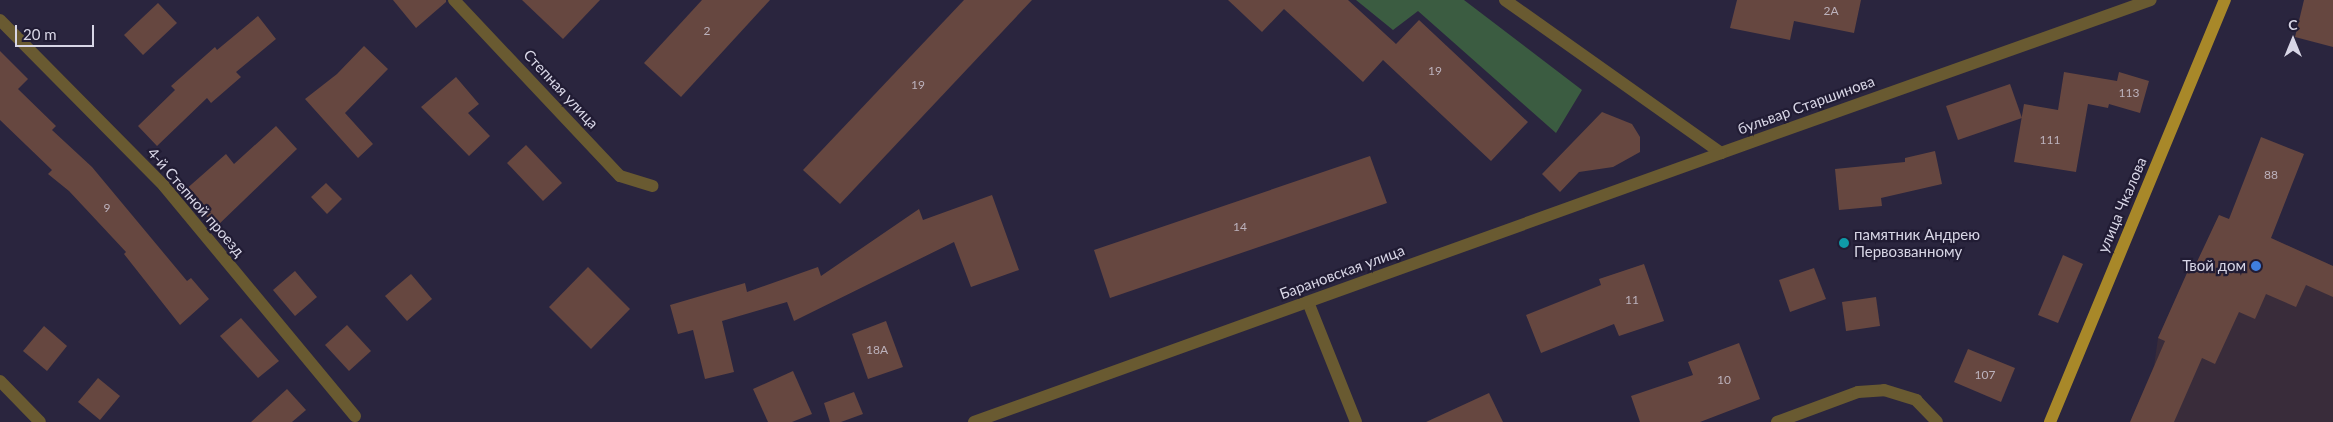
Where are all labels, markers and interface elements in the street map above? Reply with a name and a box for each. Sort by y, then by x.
house number: 2А [1823,4,1839,18]
scale bar [18,15,96,47]
north arrow [2268,15,2318,65]
text: С [2288,16,2298,33]
house number: 2 [704,24,710,38]
text: 20 m [23,25,57,43]
street label: Степная улица [520,46,602,132]
house number: 19 [1428,64,1442,78]
street label: бульвар Старшинова [1735,72,1877,138]
house number: 19 [911,78,925,92]
house number: 113 [2119,86,2139,100]
house number: 111 [2040,133,2060,147]
street label: 4-й Степной проезд [144,144,248,260]
street label: улица Чкалова [2094,155,2150,255]
house number: 88 [2264,168,2278,182]
house number: 9 [104,201,110,215]
house number: 14 [1233,220,1247,234]
place label: памятник Андрею Первозванному [1854,225,1980,260]
marker: памятник Андрею Первозванному [1838,237,1850,249]
street label: Барановская улица [1277,241,1407,303]
place label: Твой дом [2182,257,2246,275]
marker: Твой дом [2250,260,2262,272]
house number: 11 [1625,293,1639,307]
house number: 18А [866,343,888,357]
house number: 107 [1975,368,1995,382]
house number: 10 [1717,373,1731,387]

